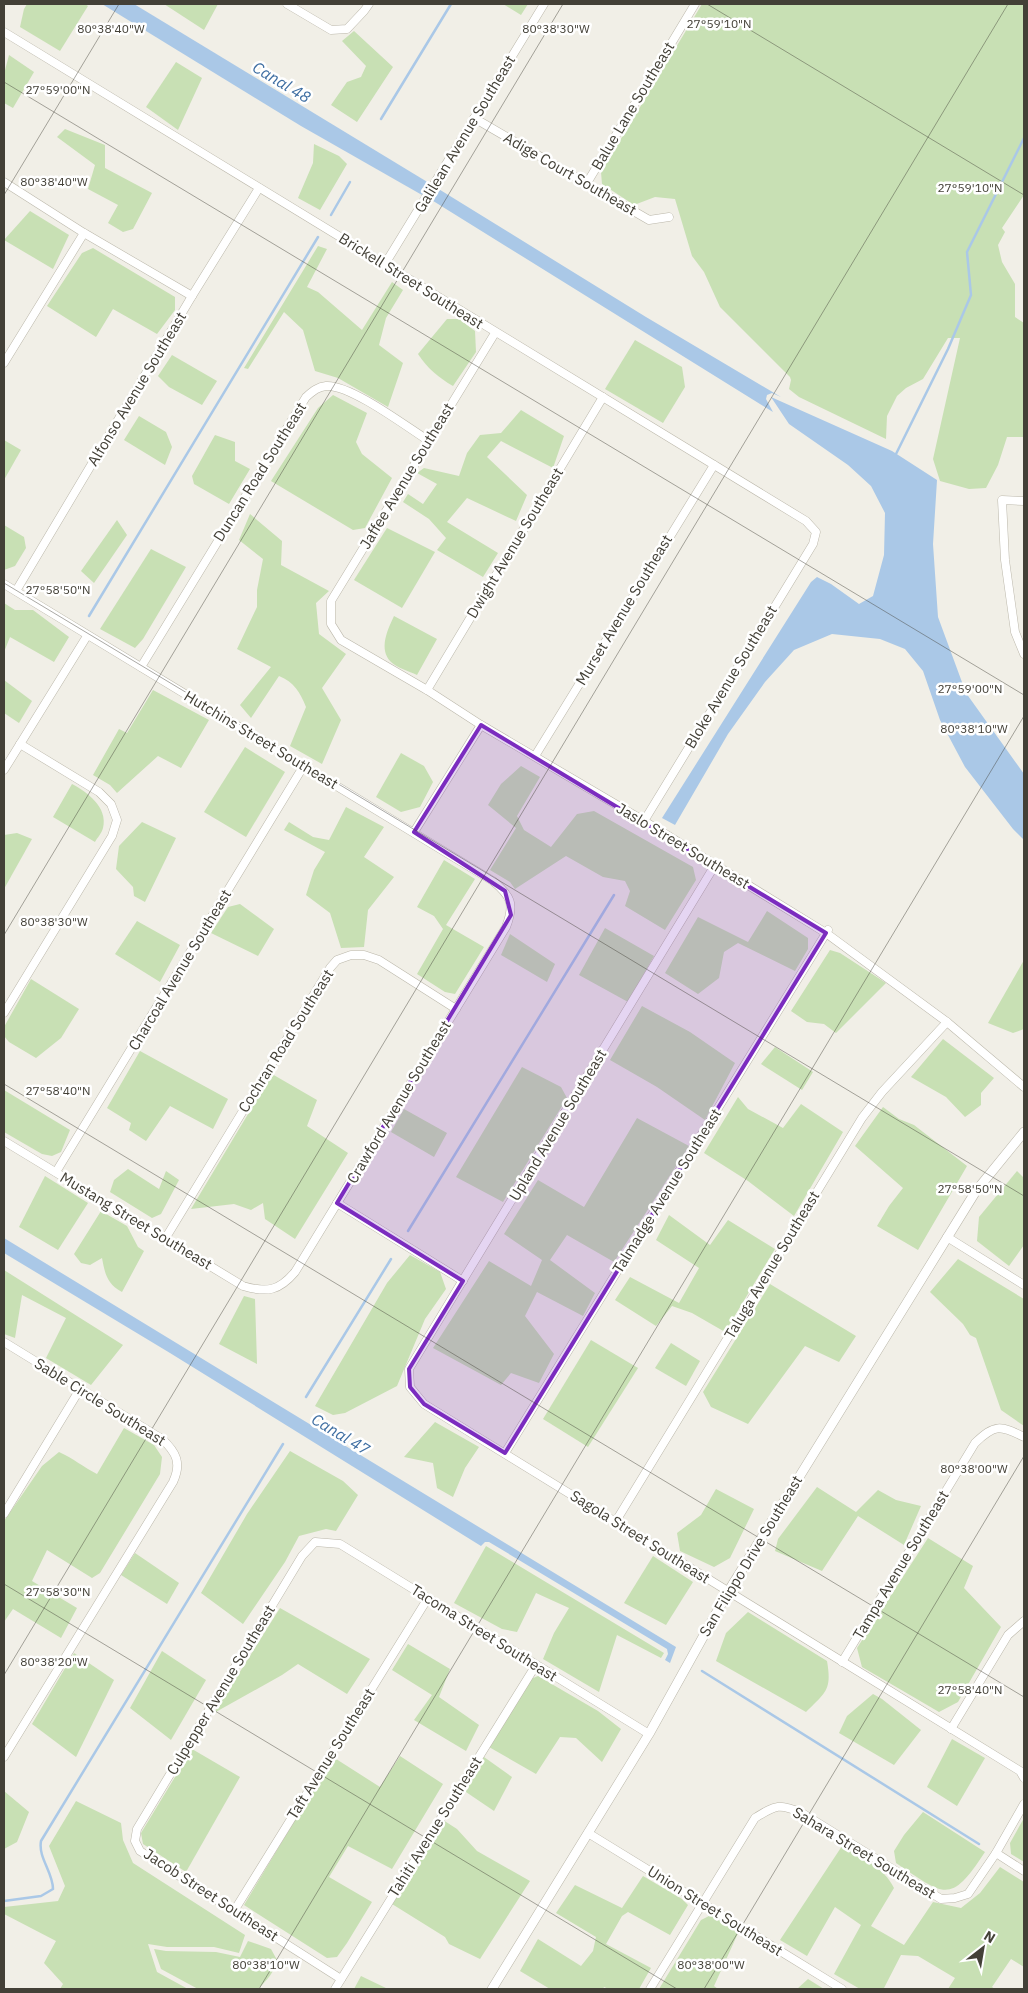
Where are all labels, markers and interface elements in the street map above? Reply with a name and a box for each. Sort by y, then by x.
text: 27°59'10"N [686,16,752,31]
text: 80°38'40"W [77,21,145,36]
text: 80°38'30"W [522,21,590,36]
street label: Balue Lane Southeast [587,38,678,173]
street label: Galilean Avenue Southeast [410,52,519,216]
water label: Canal 48 [249,57,315,107]
text: 27°59'00"N [25,82,91,97]
street label: Adige Court Southeast [500,128,640,219]
text: 80°38'40"W [20,174,88,189]
text: 27°59'10"N [937,180,1003,195]
street label: Brickell Street Southeast [335,228,487,333]
street label: Alfonso Avenue Southeast [83,308,190,469]
street label: Duncan Road Southeast [209,398,310,545]
street label: Jaffee Avenue Southeast [355,399,458,552]
street label: Dwight Avenue Southeast [462,464,567,621]
street label: Murset Avenue Southeast [571,531,676,688]
text: 27°58'50"N [25,582,91,597]
street label: Bloke Avenue Southeast [680,602,781,752]
text: 27°59'00"N [937,681,1003,696]
street label: Hutchins Street Southeast [181,686,342,793]
text: 80°38'10"W [940,721,1008,736]
street label: Jaslo Street Southeast [613,798,753,893]
street label: Charcoal Avenue Southeast [124,886,235,1054]
text: 80°38'30"W [20,914,88,929]
street label: Cochran Road Southeast [234,966,337,1116]
street label: Crawford Avenue Southeast [342,1017,455,1187]
street label: Upland Avenue Southeast [505,1045,610,1204]
text: 27°58'40"N [25,1083,91,1098]
street label: Talmadge Avenue Southeast [608,1105,725,1277]
street label: Mustang Street Southeast [57,1168,216,1274]
text: 27°58'50"N [937,1181,1003,1196]
street label: Taluga Avenue Southeast [720,1187,823,1342]
street label: Sable Circle Southeast [31,1353,169,1450]
water label: Canal 47 [308,1409,374,1459]
text: 80°38'00"W [940,1461,1008,1476]
street label: San Filippo Drive Southeast [695,1472,806,1640]
street label: Sagola Street Southeast [567,1486,714,1587]
street label: Tampa Avenue Southeast [848,1487,953,1643]
street label: Tacoma Street Southeast [408,1580,561,1685]
text: 27°58'30"N [25,1584,91,1599]
street label: Culpepper Avenue Southeast [162,1601,279,1778]
text: 80°38'20"W [20,1654,88,1669]
text: 27°58'40"N [937,1682,1003,1697]
street label: Taft Avenue Southeast [283,1685,379,1823]
street label: Tahiti Avenue Southeast [384,1753,486,1901]
street label: Sahara Street Southeast [789,1802,939,1903]
street label: Jacob Street Southeast [140,1844,282,1945]
street label: Union Street Southeast [644,1861,786,1960]
north arrow [958,1923,1008,1973]
text: N [981,1927,999,1947]
text: 80°38'10"W [232,1957,300,1972]
text: 80°38'00"W [677,1957,745,1972]

